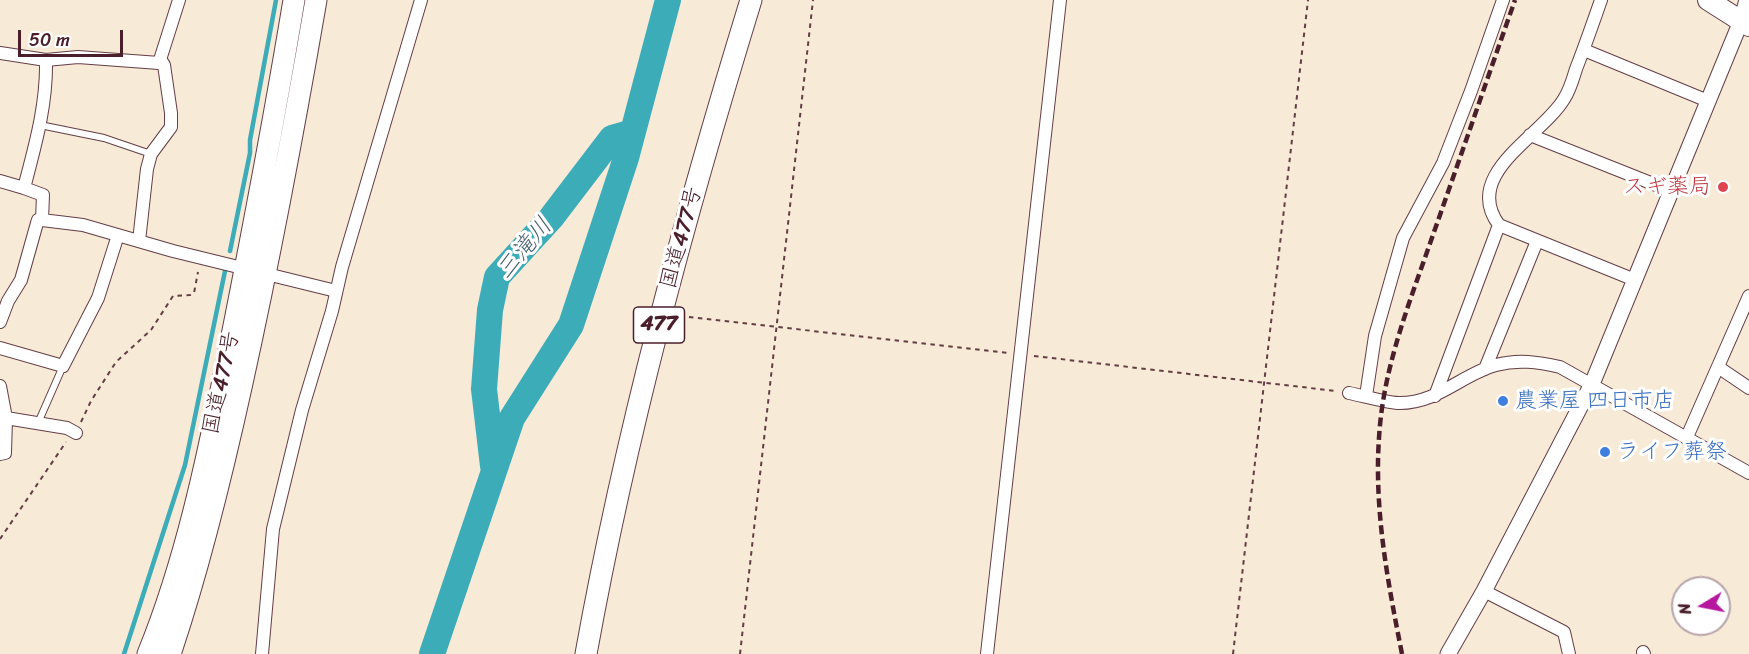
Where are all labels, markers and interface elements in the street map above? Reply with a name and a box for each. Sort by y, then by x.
scale bar [21,18,126,56]
text: 50 m [29,24,70,56]
place label: スギ薬局 [1623,174,1711,200]
marker: スギ薬局 [1716,180,1730,194]
street label: 国道477号 [656,184,708,292]
water label: 三滝川 [491,212,559,286]
road number: 477 [634,307,684,343]
street label: 国道477号 [198,329,246,437]
place label: 農業屋 四日市店 [1515,388,1675,414]
marker: 農業屋 四日市店 [1496,394,1510,408]
place label: ライフ葬祭 [1617,439,1727,465]
marker: ライフ葬祭 [1598,445,1612,459]
north arrow [1671,576,1731,636]
text: N [1670,601,1700,617]

